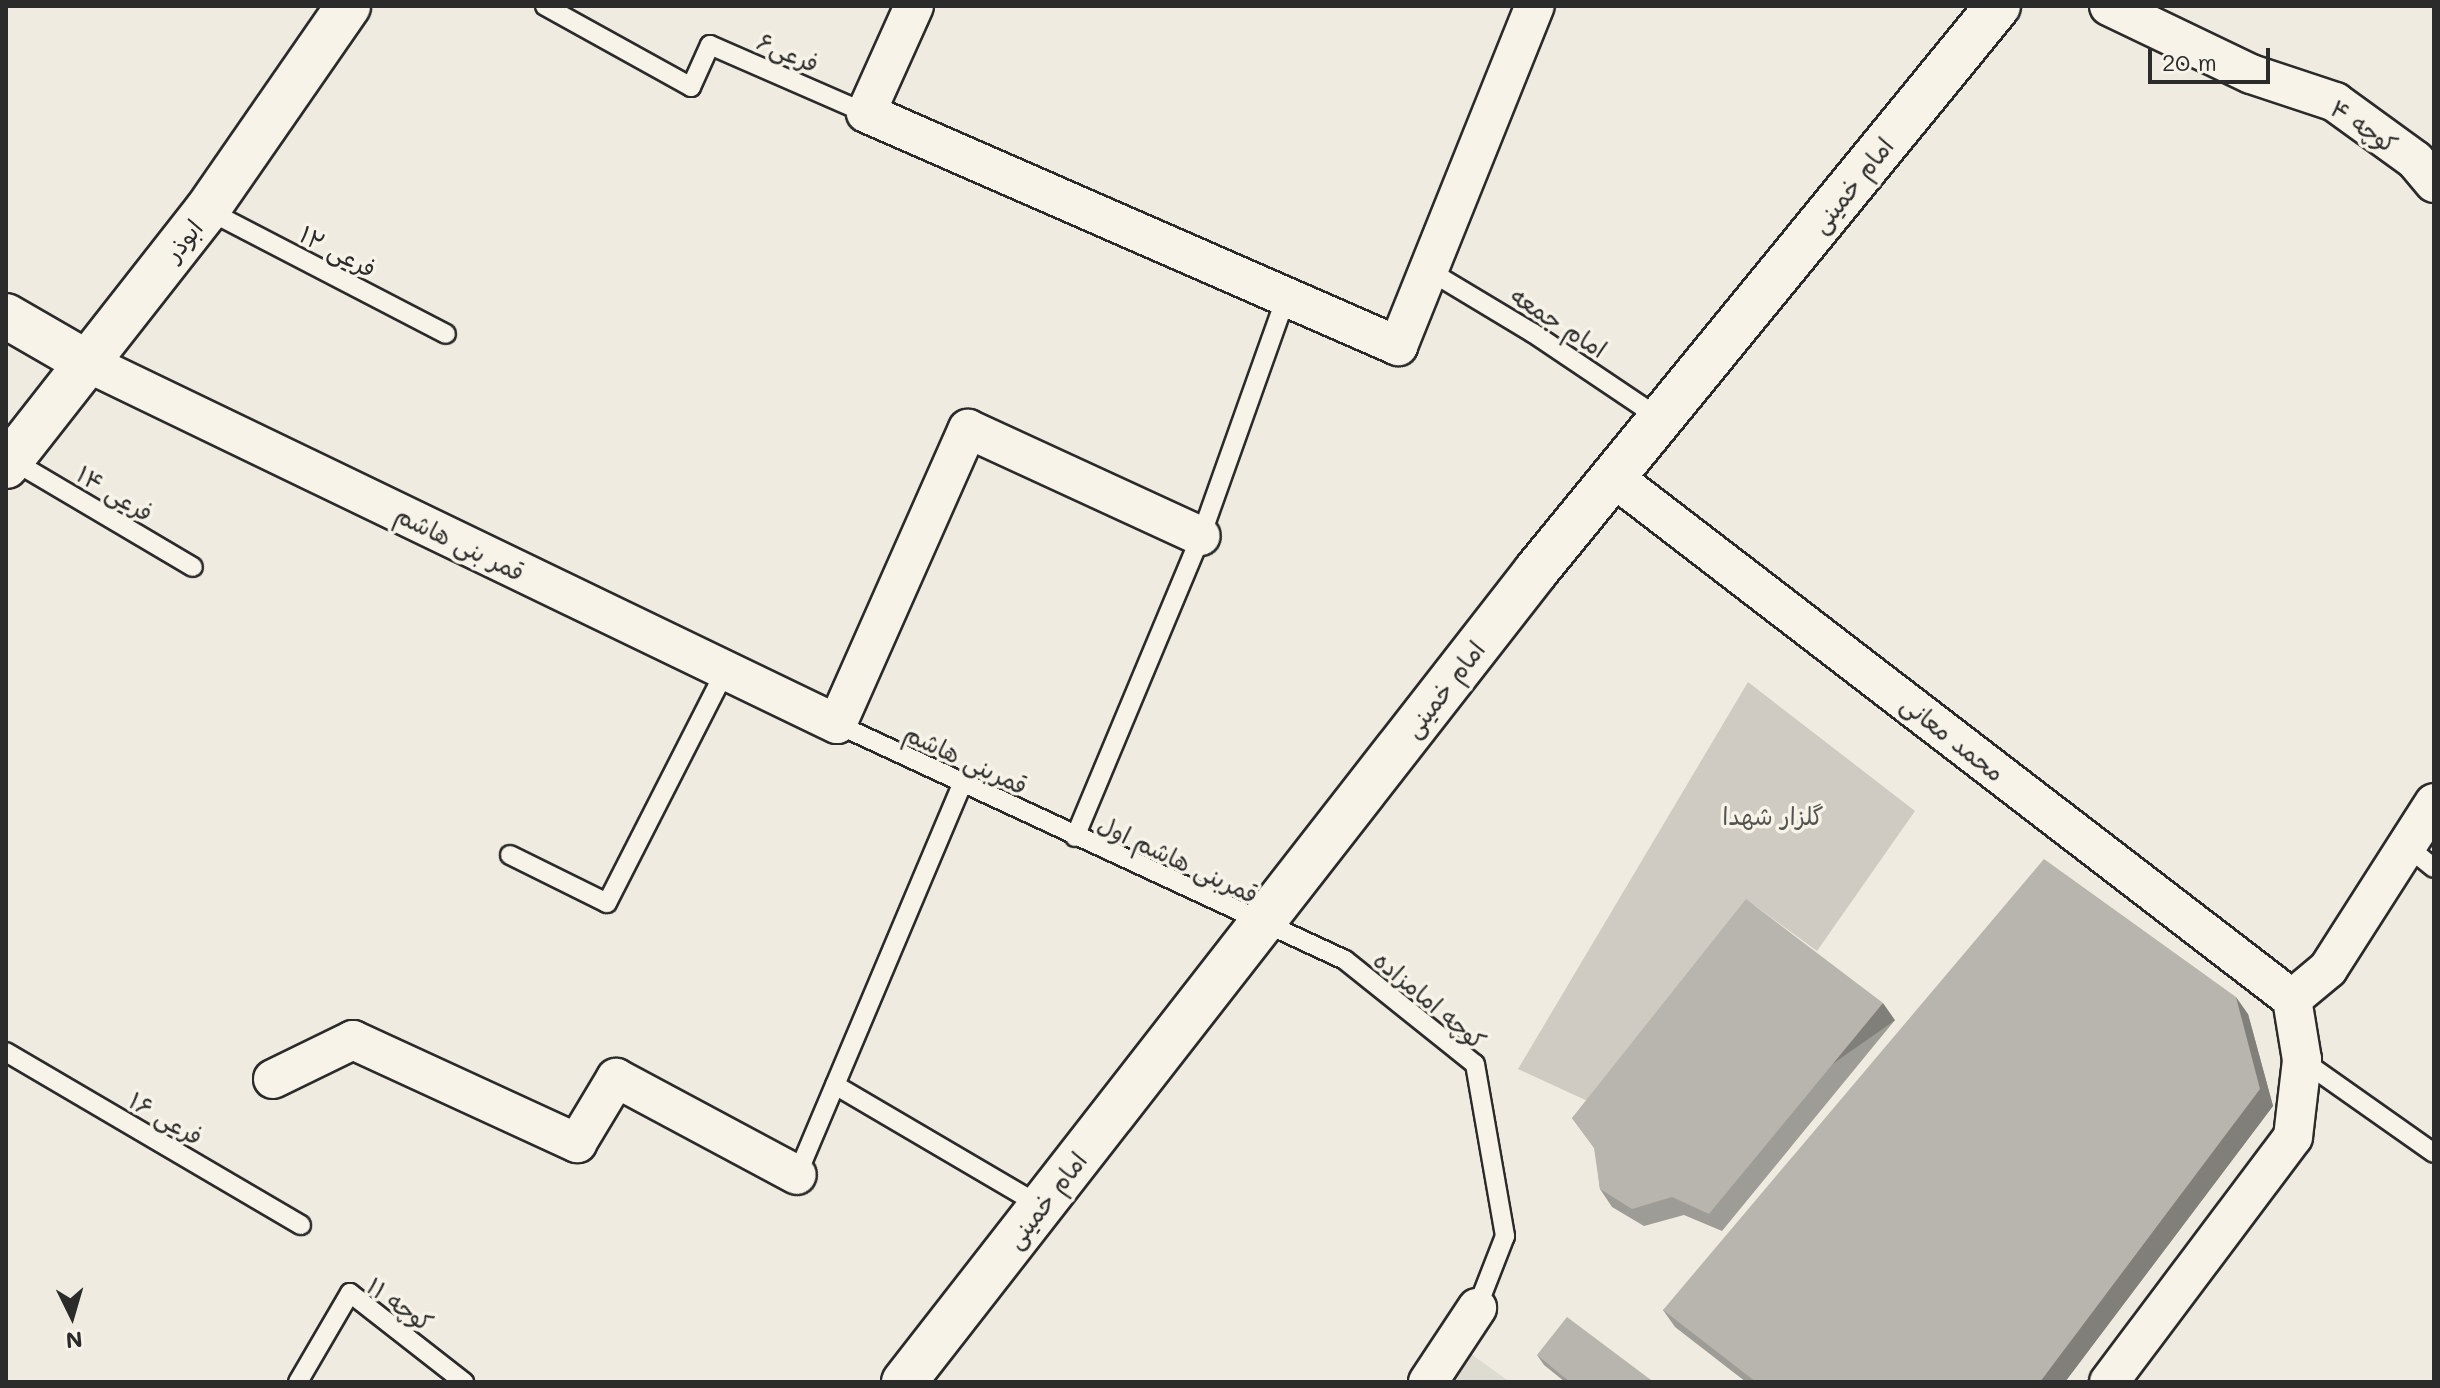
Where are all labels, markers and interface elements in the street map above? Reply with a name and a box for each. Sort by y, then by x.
street label: فرعی۶ [753,26,823,78]
scale bar [2152,32,2274,82]
text: 20 m [2162,46,2217,77]
street label: کوچه ۴ [2325,93,2403,159]
street label: امام خمینی [1805,132,1899,238]
street label: ابوذر [158,214,208,266]
street label: فرعی ۱۲ [295,219,381,283]
street label: امام جمعه [1506,280,1612,364]
street label: فرعی ۱۴ [72,459,158,527]
street label: قمر بنی هاشم [391,499,529,587]
street label: امام خمینی [1397,635,1491,743]
street label: محمد معانی [1896,689,2010,787]
street label: قمربنی هاشم [900,718,1032,800]
park label: گلزار شهدا [1722,802,1824,830]
street label: قمربنی هاشم اول [1093,809,1263,909]
street label: کوچه امامزاده [1368,945,1492,1055]
street label: فرعی ۱۶ [124,1085,208,1151]
street label: امام خمینی [999,1146,1093,1254]
street label: کوچه ۱۱ [361,1271,439,1337]
north arrow [32,1276,112,1356]
text: N [65,1325,84,1356]

